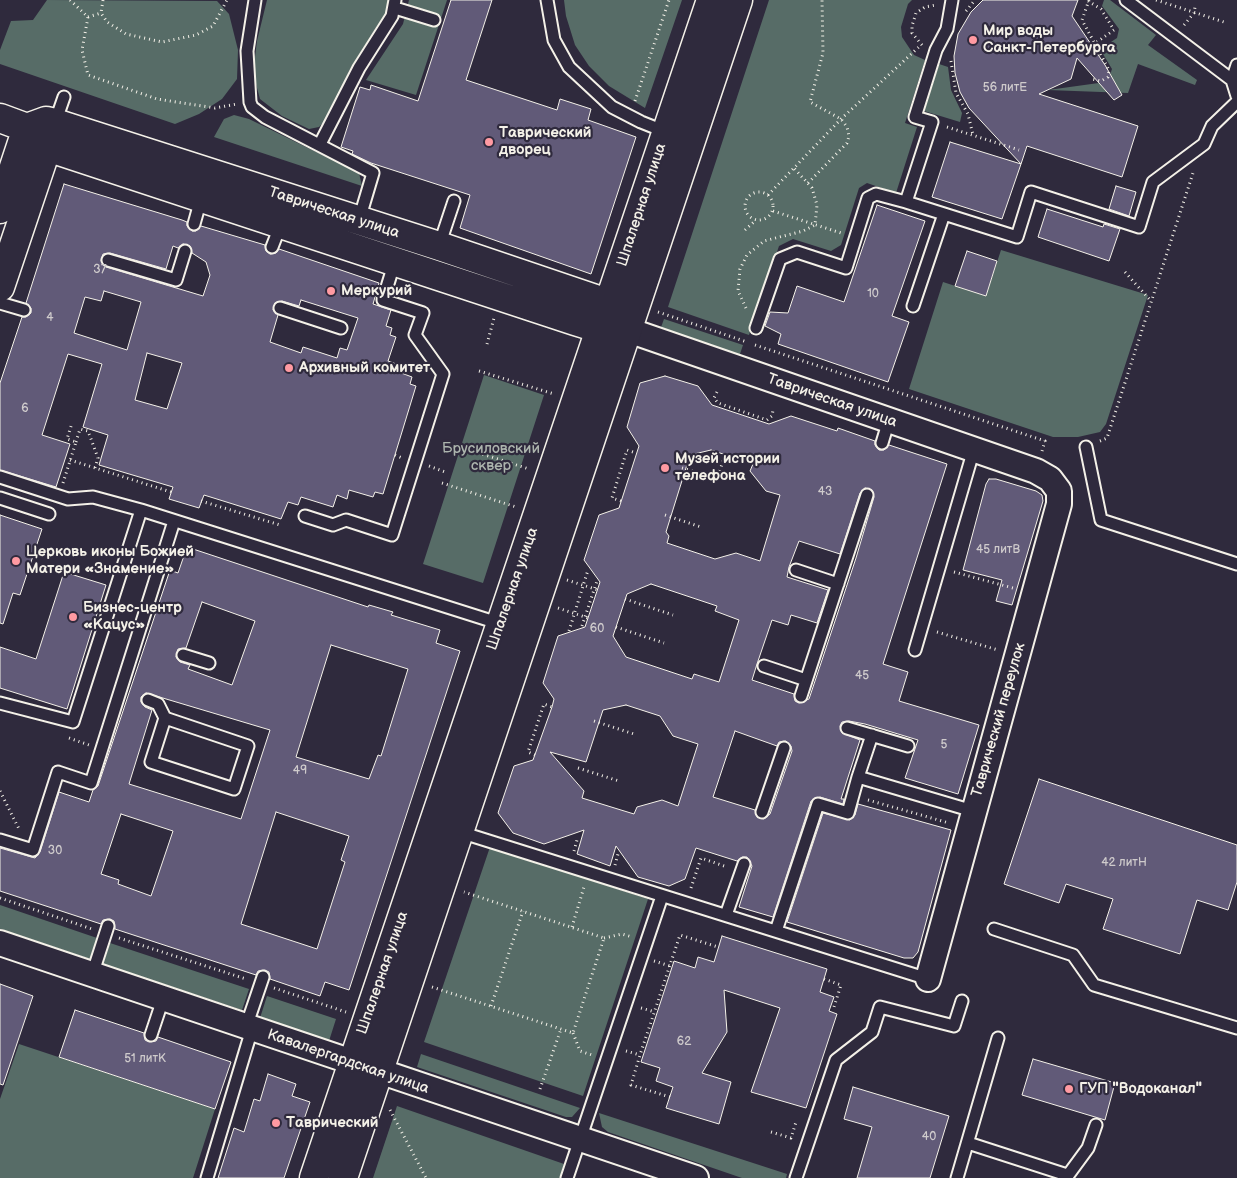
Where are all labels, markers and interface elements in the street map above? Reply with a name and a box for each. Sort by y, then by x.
place label: Мир воды Санкт-Петербурга [983,22,1116,57]
marker: Мир воды Санкт-Петербурга [967,34,979,46]
house number: 56 литЕ [983,81,1027,95]
place label: Таврический дворец [499,124,592,159]
marker: Таврический дворец [483,136,495,148]
street label: Шпалерная улица [614,141,670,269]
street label: Таврическая улица [266,183,402,243]
house number: 37 [93,263,107,277]
place label: Меркурий [341,282,412,300]
marker: Меркурий [325,285,337,297]
house number: 10 [867,287,879,301]
house number: 4 [46,311,54,325]
place label: Архивный комитет [299,359,430,377]
marker: Архивный комитет [283,362,295,374]
street label: Таврическая улица [765,370,899,432]
house number: 6 [21,402,29,416]
park label: Брусиловский сквер [442,440,540,475]
place label: Музей истории телефона [675,450,780,485]
marker: Музей истории телефона [659,462,671,474]
house number: 43 [818,485,832,499]
street label: Шпалерная улица [484,525,542,653]
place label: Церковь иконы Божией Матери «Знамение» [26,543,194,578]
house number: 45 литВ [976,543,1020,557]
marker: Церковь иконы Божией Матери «Знамение» [10,555,22,567]
place label: Бизнес-центр «Кацус» [83,599,182,634]
marker: Бизнес-центр «Кацус» [67,611,79,623]
house number: 60 [590,622,604,636]
street label: Таврический переулок [968,641,1030,799]
house number: 45 [855,669,869,683]
house number: 5 [941,738,947,752]
house number: 49 [293,764,307,778]
house number: 30 [48,844,62,858]
house number: 42 литН [1101,856,1147,870]
street label: Шпалерная улица [354,909,412,1037]
street label: Кавалергардская улица [265,1026,431,1098]
house number: 62 [677,1035,691,1049]
house number: 51 литК [124,1052,166,1066]
place label: ГУП "Водоканал" [1079,1080,1202,1098]
marker: ГУП "Водоканал" [1063,1083,1075,1095]
place label: Таврический [286,1114,379,1132]
marker: Таврический [270,1117,282,1129]
house number: 40 [922,1130,936,1144]

